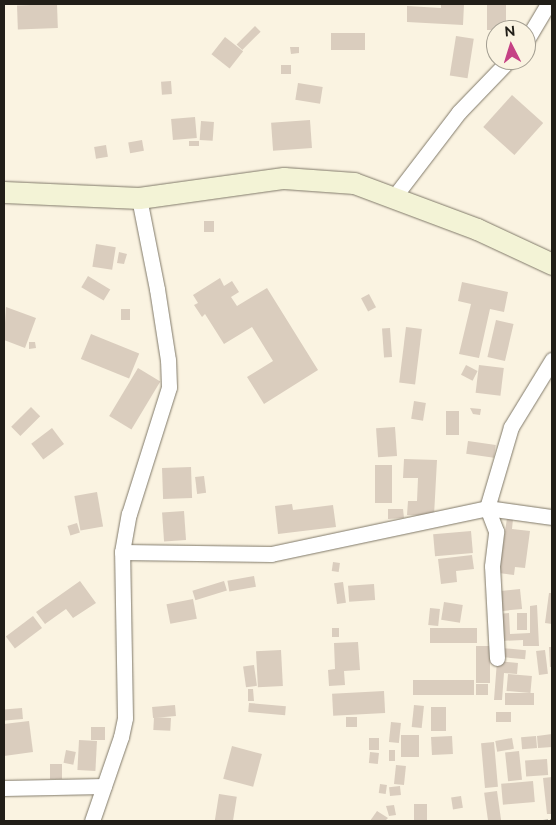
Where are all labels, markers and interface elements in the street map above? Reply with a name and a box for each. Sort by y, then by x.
north arrow [486,20,536,70]
text: N [504,23,516,39]

